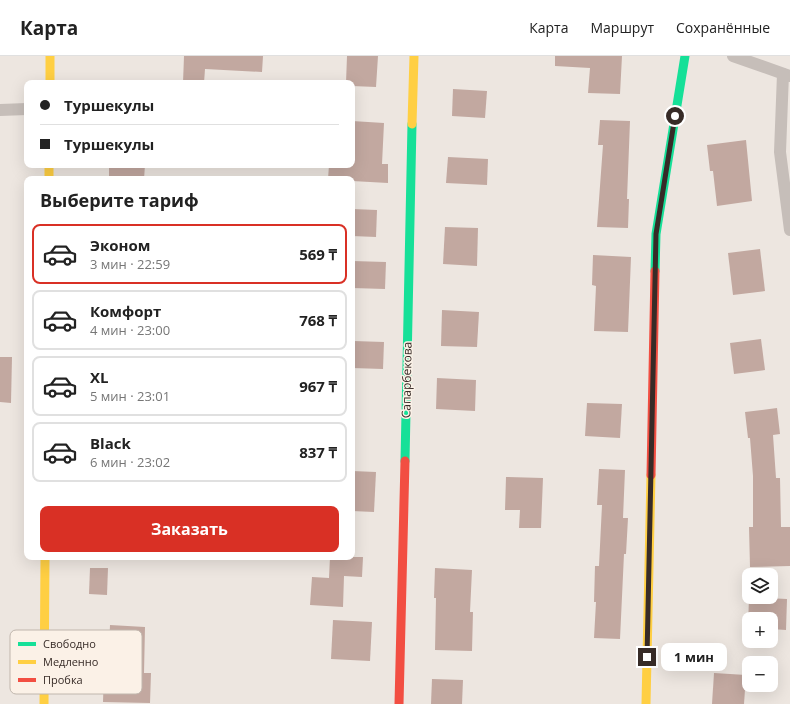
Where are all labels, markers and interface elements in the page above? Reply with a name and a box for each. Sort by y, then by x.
text: Карта [20,15,78,41]
text: Карта [529,18,568,37]
text: Маршрут [590,18,654,37]
text: Сохранённые [676,18,770,37]
text: Туршекулы [64,95,154,115]
route start [666,107,684,125]
text: Туршекулы [64,134,154,154]
text: Выберите тариф [40,188,199,212]
text: Эконом [90,235,150,255]
icon: car [42,236,78,272]
text: 569 ₸ [299,244,337,264]
text: 3 мин · 22:59 [90,255,170,273]
text: Комфорт [90,301,161,321]
icon: car [42,302,78,338]
text: 768 ₸ [299,310,337,330]
text: 4 мин · 23:00 [90,321,170,339]
street label: Сапарбекова [397,342,416,418]
text: XL [90,367,108,387]
icon: car [42,368,78,404]
text: 967 ₸ [299,376,337,396]
text: 5 мин · 23:01 [90,387,170,405]
text: Black [90,433,131,453]
icon: car [42,434,78,470]
text: 837 ₸ [299,442,337,462]
text: 6 мин · 23:02 [90,453,170,471]
button: Заказать [40,506,339,552]
map controls [742,568,778,692]
button: layers [742,568,778,604]
button: + [742,612,778,648]
legend [10,630,142,694]
text: Свободно [43,636,96,651]
callout: 1 мин [661,643,727,671]
route end [638,648,656,666]
text: 1 мин [674,648,714,666]
text: Медленно [43,654,99,669]
button: − [742,656,778,692]
text: Пробка [43,672,83,687]

